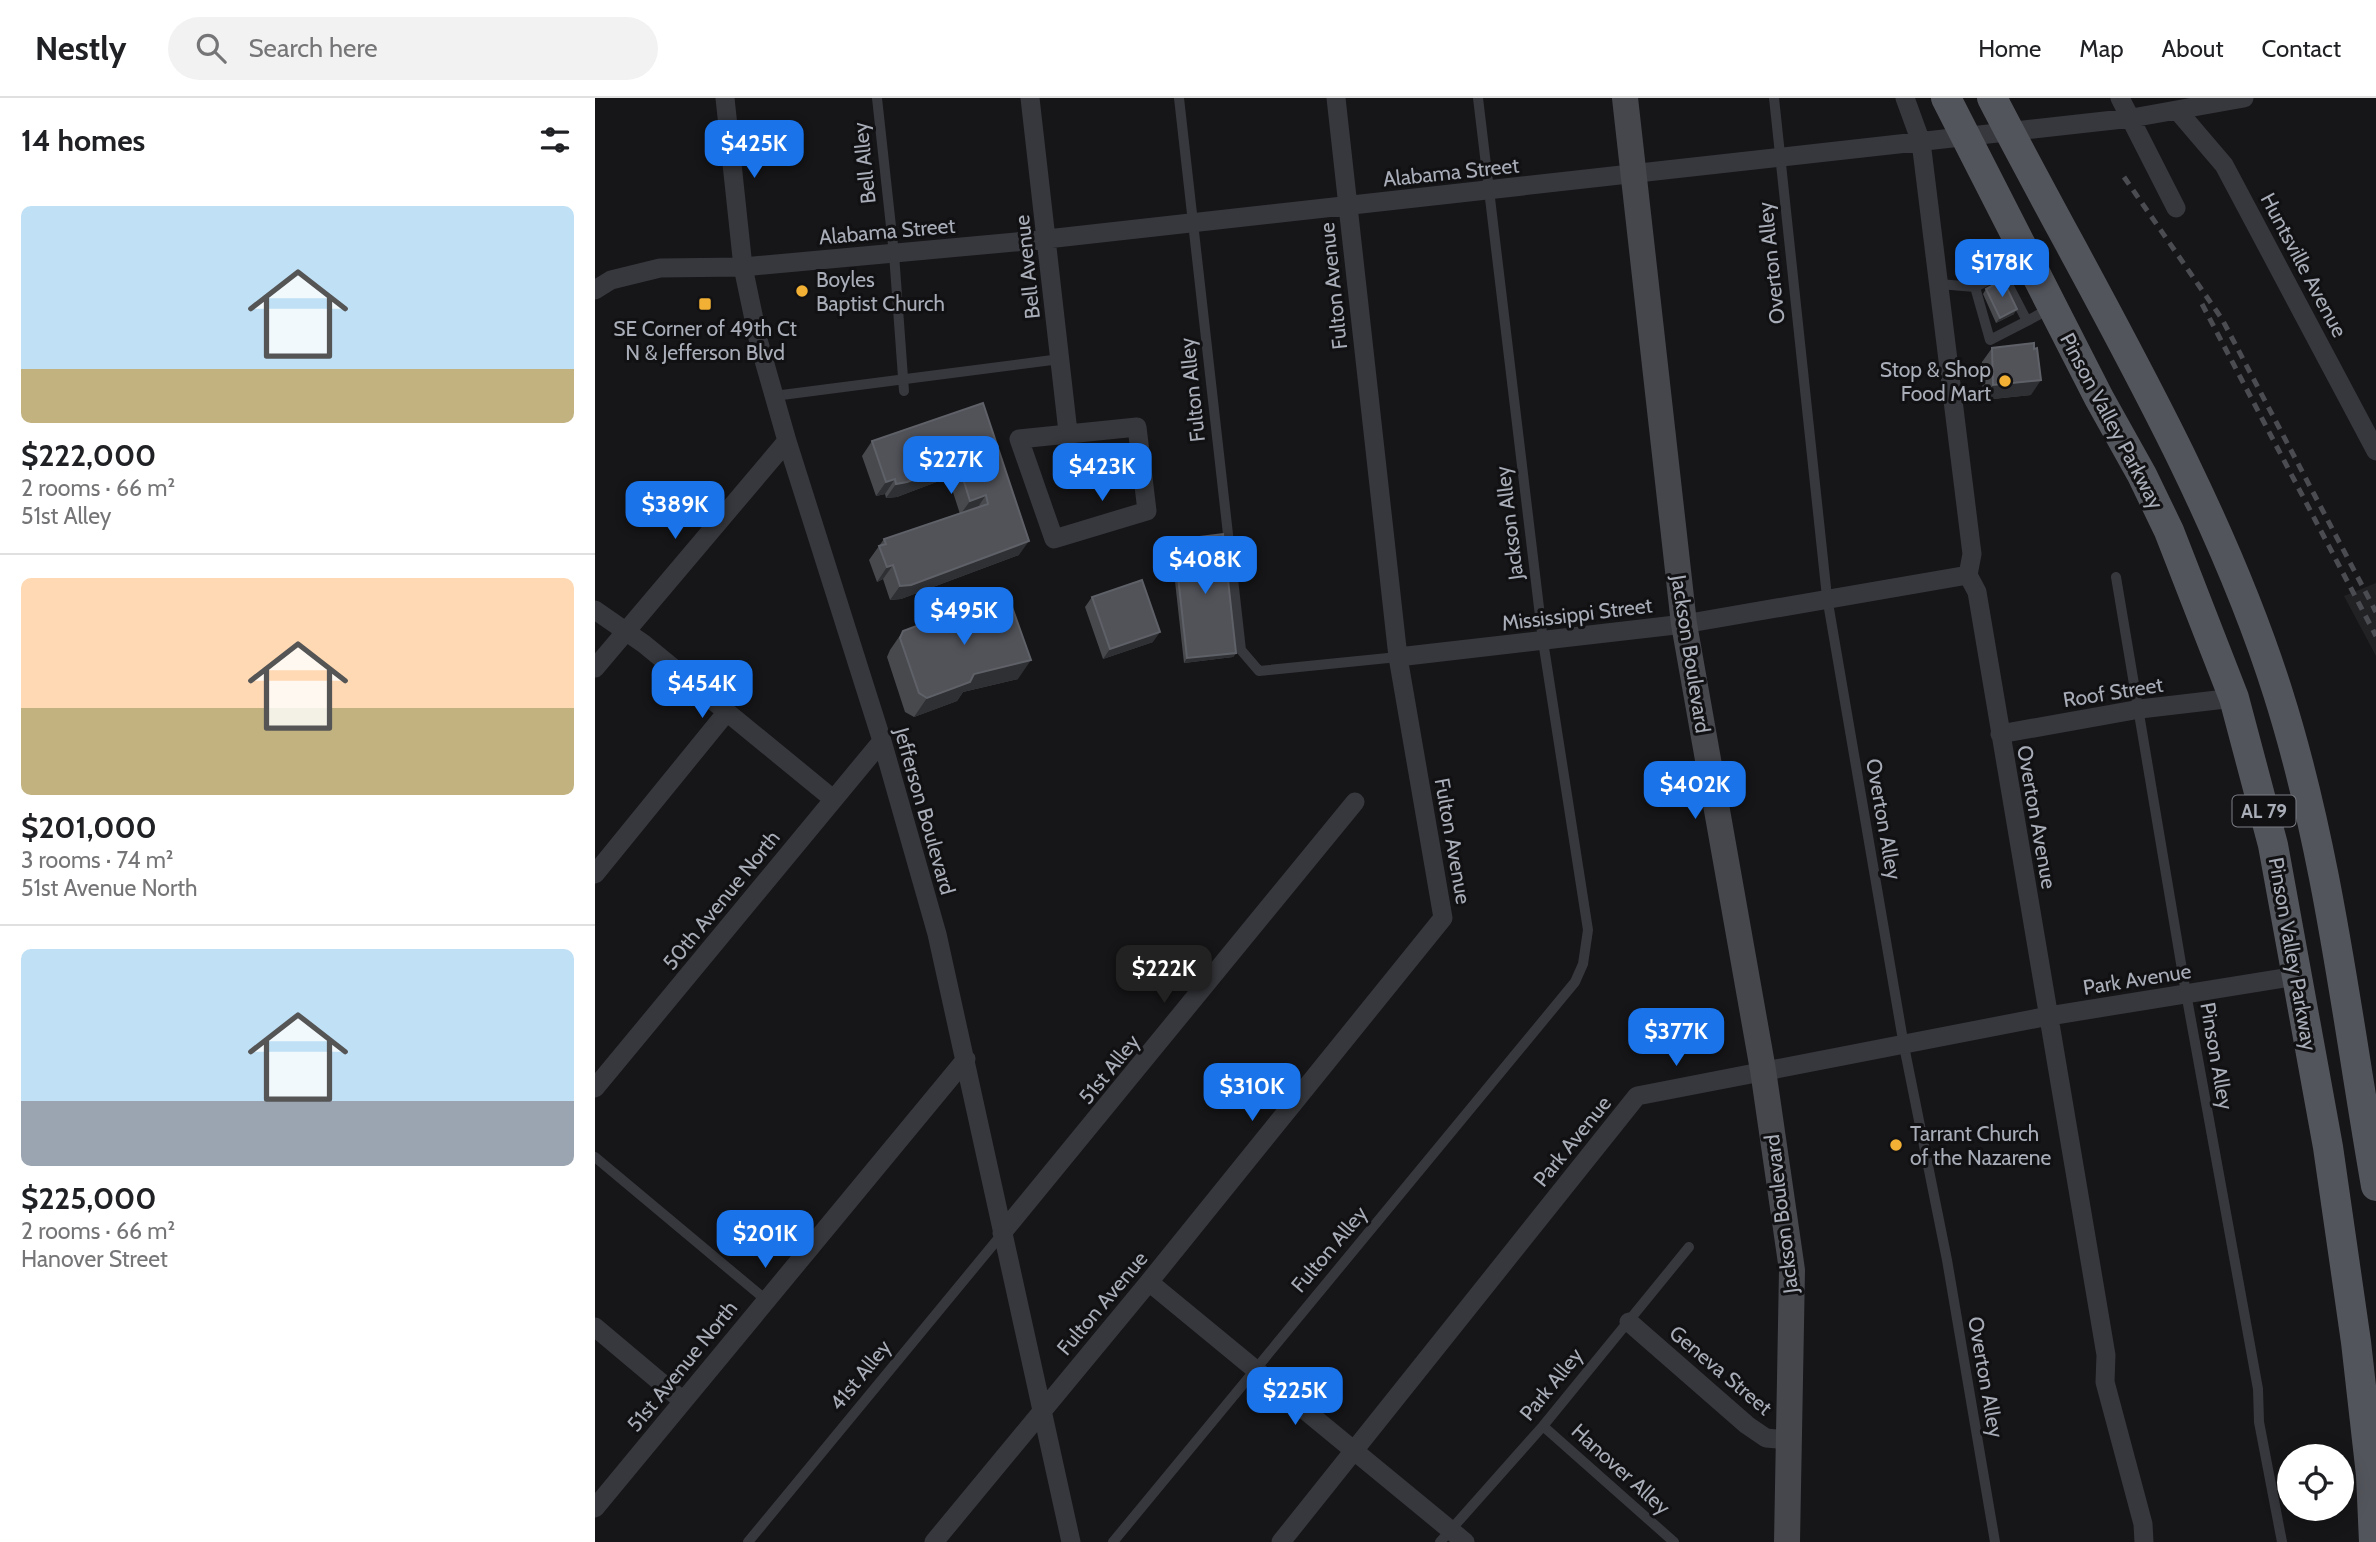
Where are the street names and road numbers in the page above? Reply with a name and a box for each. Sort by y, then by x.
street label: Bell Alley [847,121,881,205]
street label: Alabama Street [1382,152,1520,192]
street label: Huntsville Avenue [2255,189,2353,342]
street label: Overton Alley [1752,200,1790,325]
street label: Alabama Street [818,213,956,249]
street label: Bell Avenue [1009,213,1045,320]
street label: Fulton Avenue [1314,221,1352,351]
street label: Pinson Valley Parkway [2055,329,2169,514]
street label: Fulton Alley [1174,336,1210,443]
street label: Jackson Alley [1490,464,1529,582]
street label: Jackson Boulevard [1666,572,1716,735]
street label: Mississippi Street [1500,592,1654,636]
street label: Roof Street [2061,672,2165,712]
street label: Jefferson Boulevard [889,724,961,897]
street label: Overton Avenue [2012,743,2062,891]
street label: Overton Alley [1861,756,1907,882]
street label: Fulton Avenue [1430,776,1476,906]
road number: AL 79 [2233,796,2295,826]
street label: 50th Avenue North [657,825,785,975]
street label: Pinson Valley Parkway [2264,855,2322,1053]
street label: Park Avenue [2081,958,2193,1000]
street label: Pinson Alley [2195,1000,2239,1112]
street label: 51st Alley [1073,1029,1145,1109]
street label: Park Avenue [1528,1091,1616,1191]
street label: Jackson Boulevard [1759,1133,1803,1296]
street label: Fulton Alley [1286,1200,1373,1297]
street label: Fulton Avenue [1051,1246,1153,1360]
street label: 51st Avenue North [622,1296,742,1436]
street label: Overton Alley [1963,1314,2009,1440]
street label: Geneva Street [1665,1320,1777,1420]
street label: 41st Alley [824,1334,896,1415]
street label: Park Alley [1514,1342,1588,1425]
street label: Hanover Alley [1567,1418,1676,1520]

